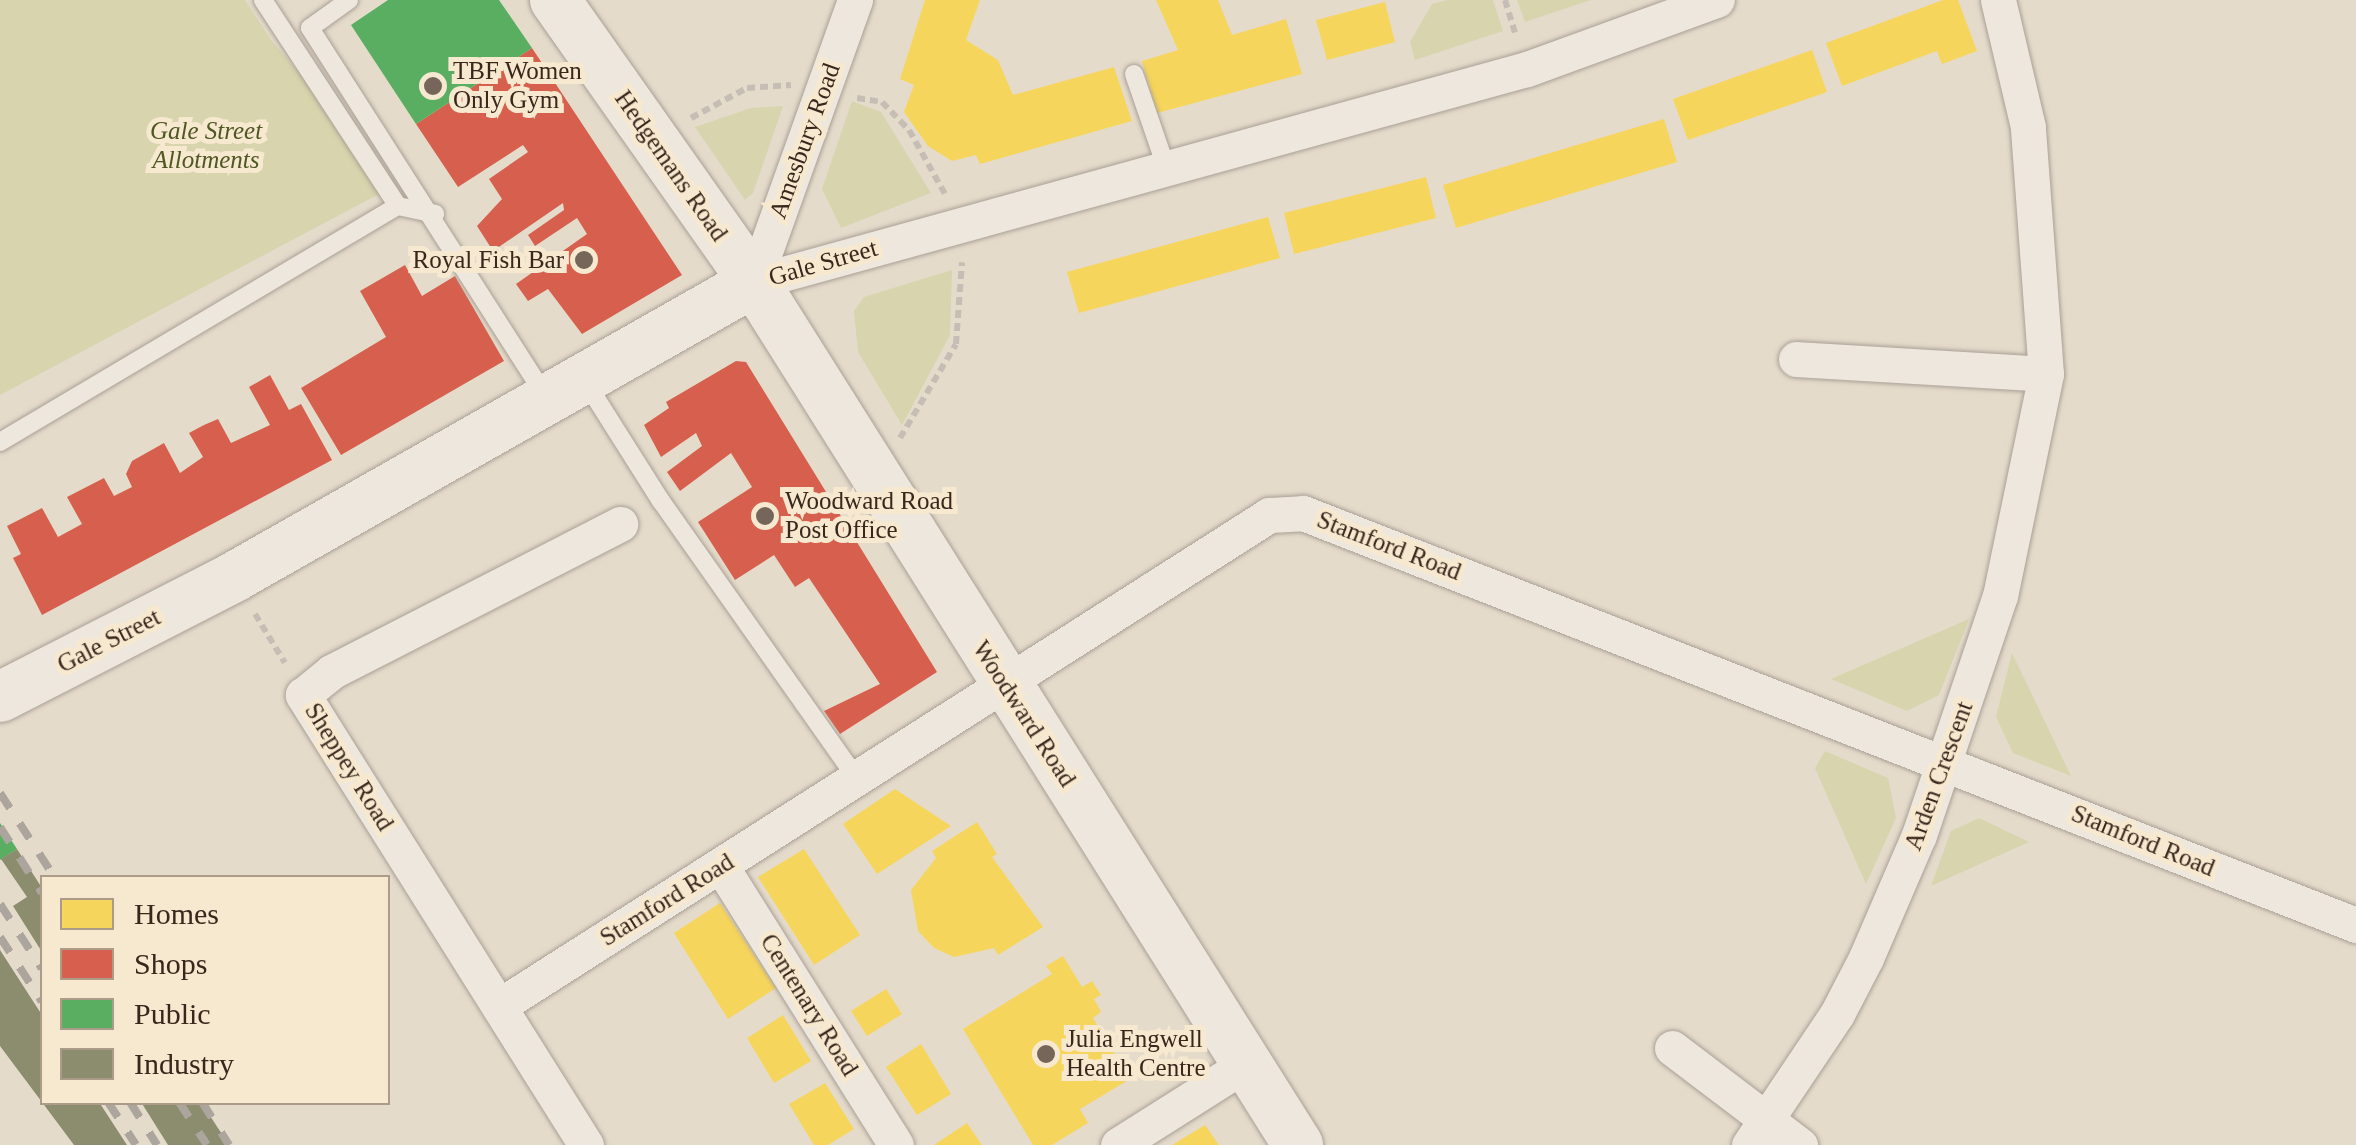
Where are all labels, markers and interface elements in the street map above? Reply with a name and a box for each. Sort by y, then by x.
place label: TBF Women Only Gym [453,57,582,116]
street label: Amesbury Road [763,59,847,223]
marker: TBF Women Only Gym [422,75,444,97]
street label: Hedgemans Road [608,85,734,247]
park label: Gale Street Allotments [150,117,262,176]
street label: Gale Street [765,233,881,293]
place label: Royal Fish Bar [413,245,564,275]
marker: Royal Fish Bar [573,249,595,271]
place label: Woodward Road Post Office [785,487,953,546]
marker: Woodward Road Post Office [754,505,776,527]
street label: Stamford Road [1313,505,1465,587]
street label: Gale Street [52,602,166,680]
street label: Woodward Road [966,635,1082,793]
street label: Arden Crescent [1898,697,1980,855]
street label: Sheppey Road [298,698,400,836]
street label: Stamford Road [2067,799,2219,883]
street label: Stamford Road [595,847,739,953]
legend [40,875,390,1105]
text: Homes [134,897,219,930]
street label: Centenary Road [753,928,865,1082]
text: Shops [134,947,207,980]
text: Public [134,997,211,1030]
place label: Julia Engwell Health Centre [1066,1025,1206,1084]
marker: Julia Engwell Health Centre [1035,1043,1057,1065]
text: Industry [134,1047,234,1080]

